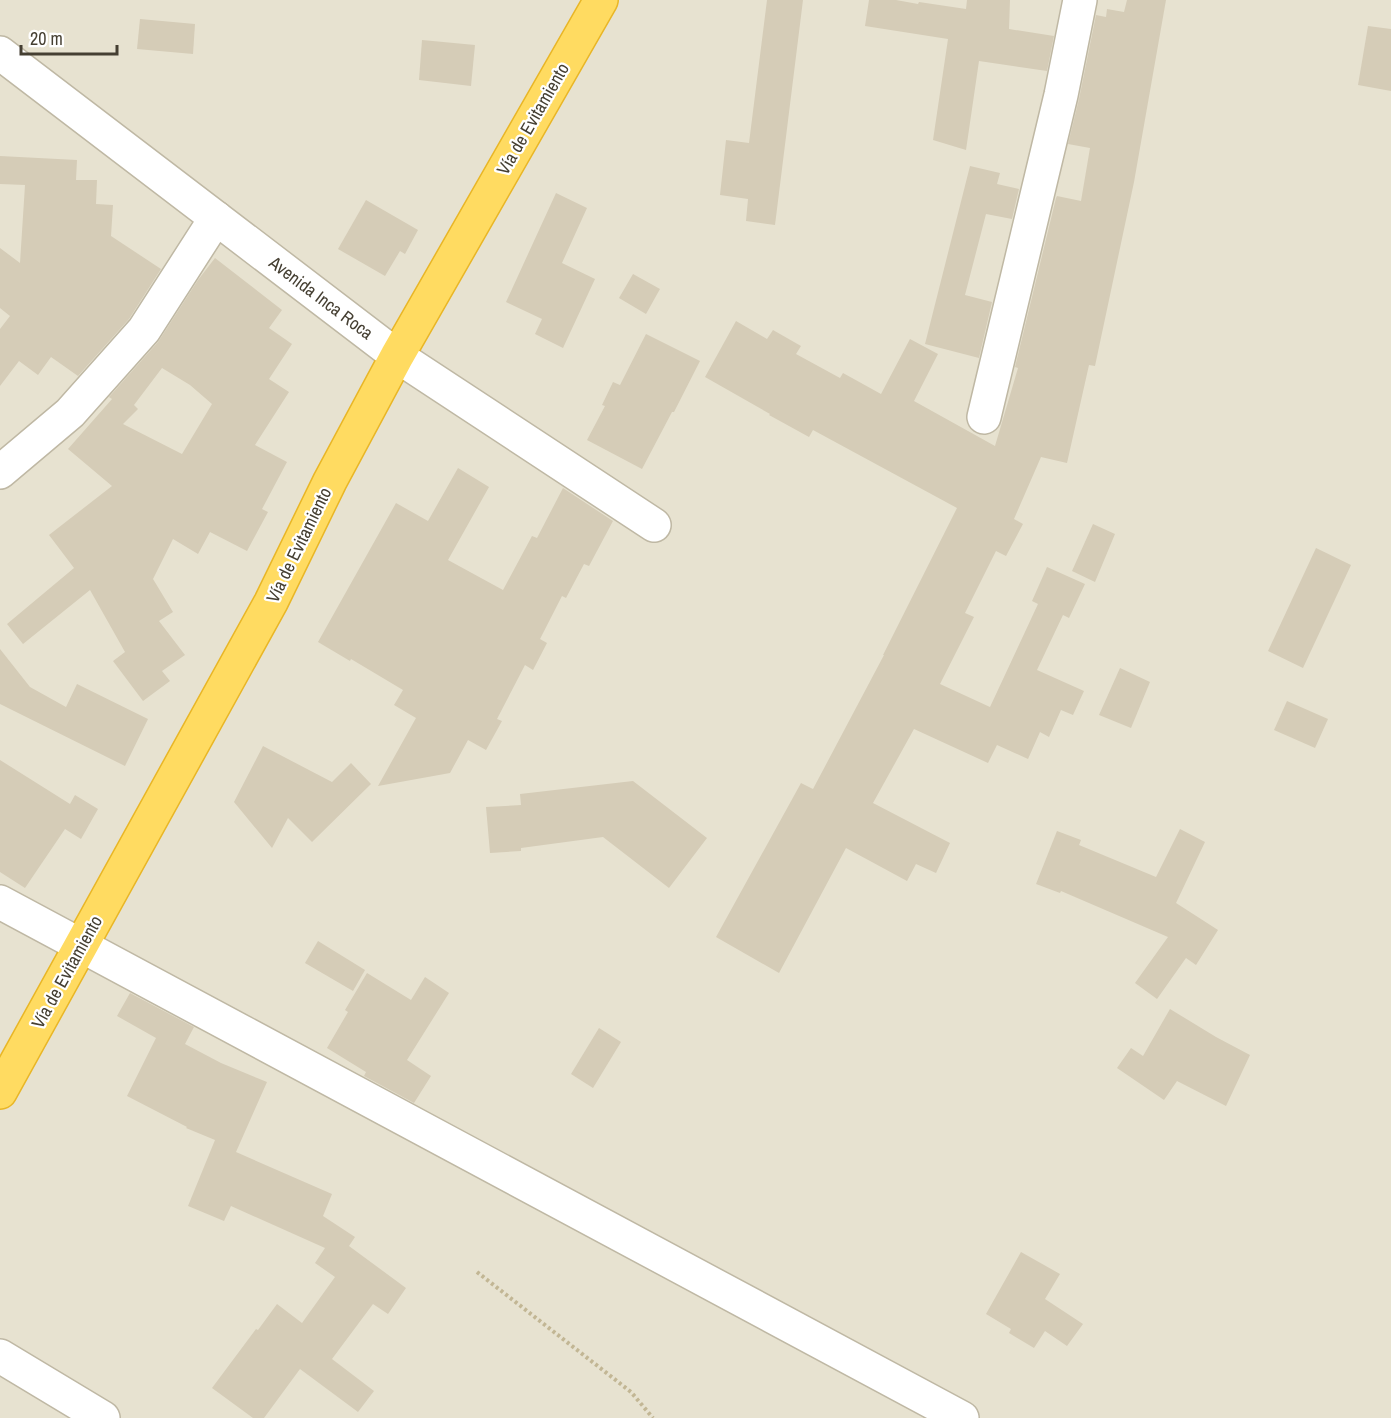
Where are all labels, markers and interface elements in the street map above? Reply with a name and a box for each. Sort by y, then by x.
scale bar [21,18,117,56]
text: 20 m [30,26,63,51]
street label: Vía de Evitamiento [490,58,575,179]
street label: Avenida Inca Roca [263,250,379,345]
street label: Vía de Evitamiento [260,483,337,607]
street label: Vía de Evitamiento [25,911,108,1033]

